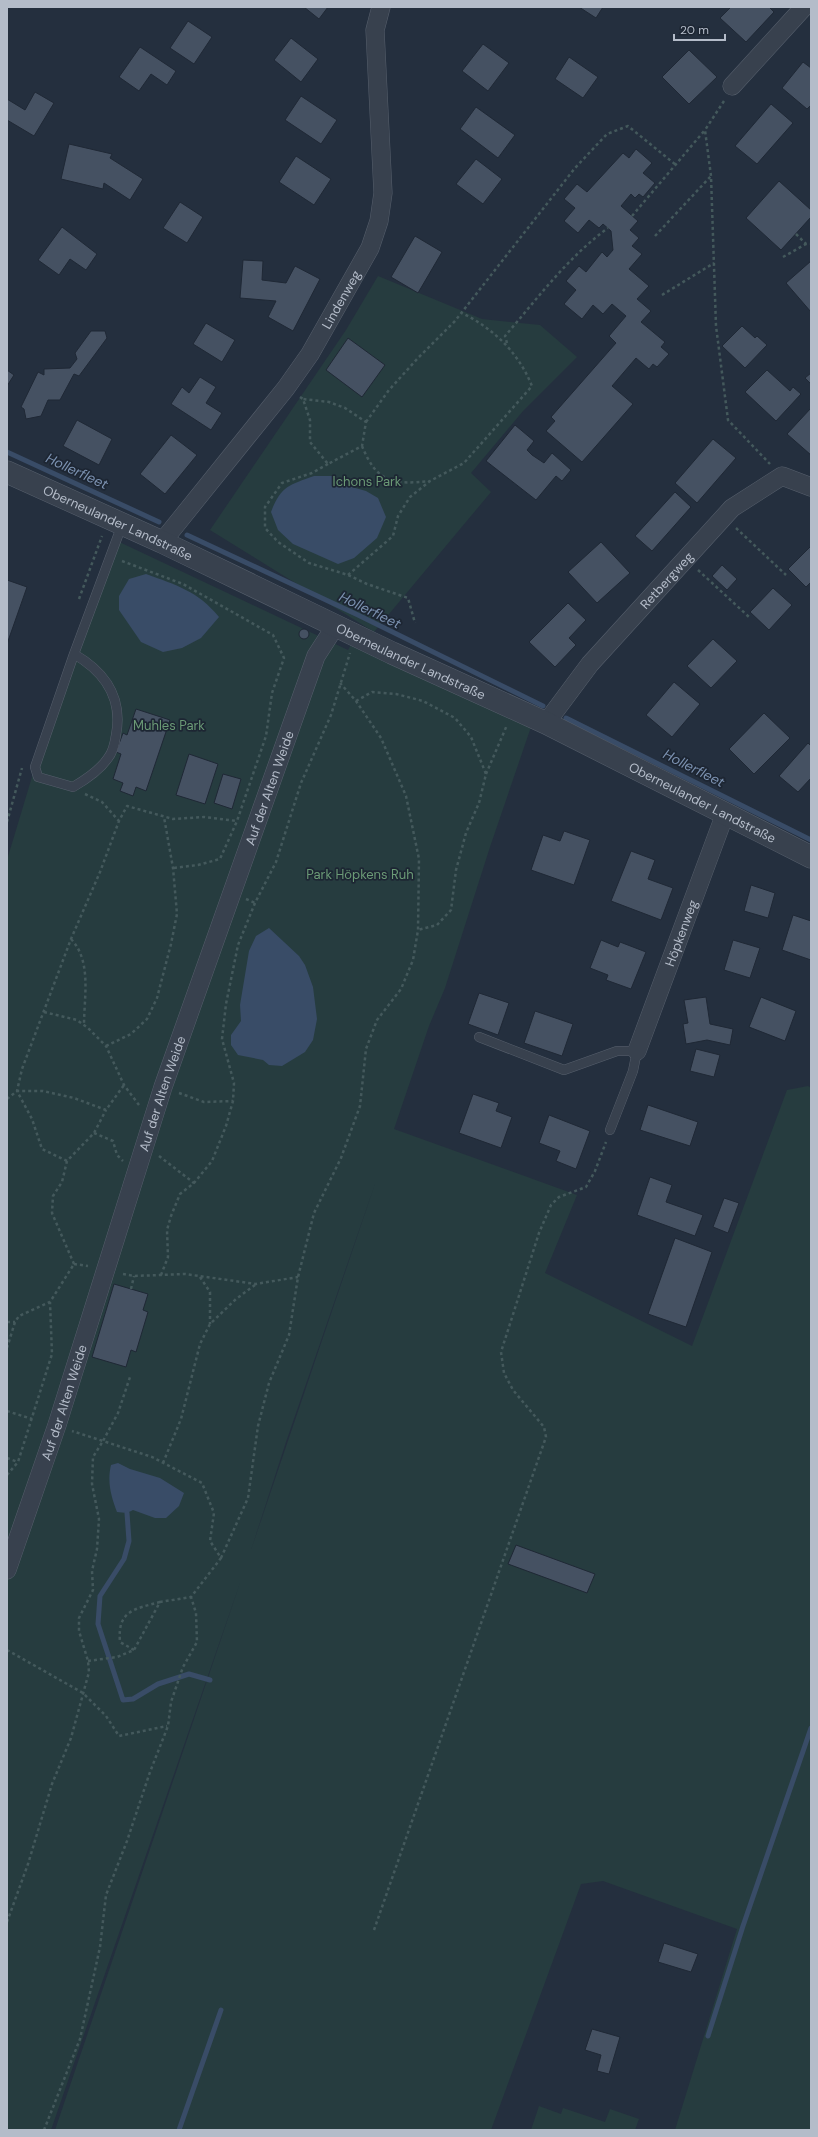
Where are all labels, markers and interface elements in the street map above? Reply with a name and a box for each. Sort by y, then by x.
scale bar [674,16,725,42]
text: 20 m [680,22,709,38]
street label: Lindenweg [318,267,365,332]
water label: Hollerfleet [43,449,112,493]
park label: Ichons Park [333,473,402,490]
street label: Oberneulander Landstraße [40,481,195,565]
street label: Retbergweg [636,548,697,613]
water label: Hollerfleet [336,587,404,633]
street label: Oberneulander Landstraße [333,619,488,703]
park label: Muhles Park [133,717,205,734]
street label: Auf der Alten Weide [241,728,298,848]
water label: Hollerfleet [660,745,728,791]
street label: Oberneulander Landstraße [626,758,779,847]
park label: Park Höpkens Ruh [306,866,414,883]
street label: Höpkenweg [661,897,701,969]
street label: Auf der Alten Weide [135,1034,189,1153]
street label: Auf der Alten Weide [38,1343,91,1463]

